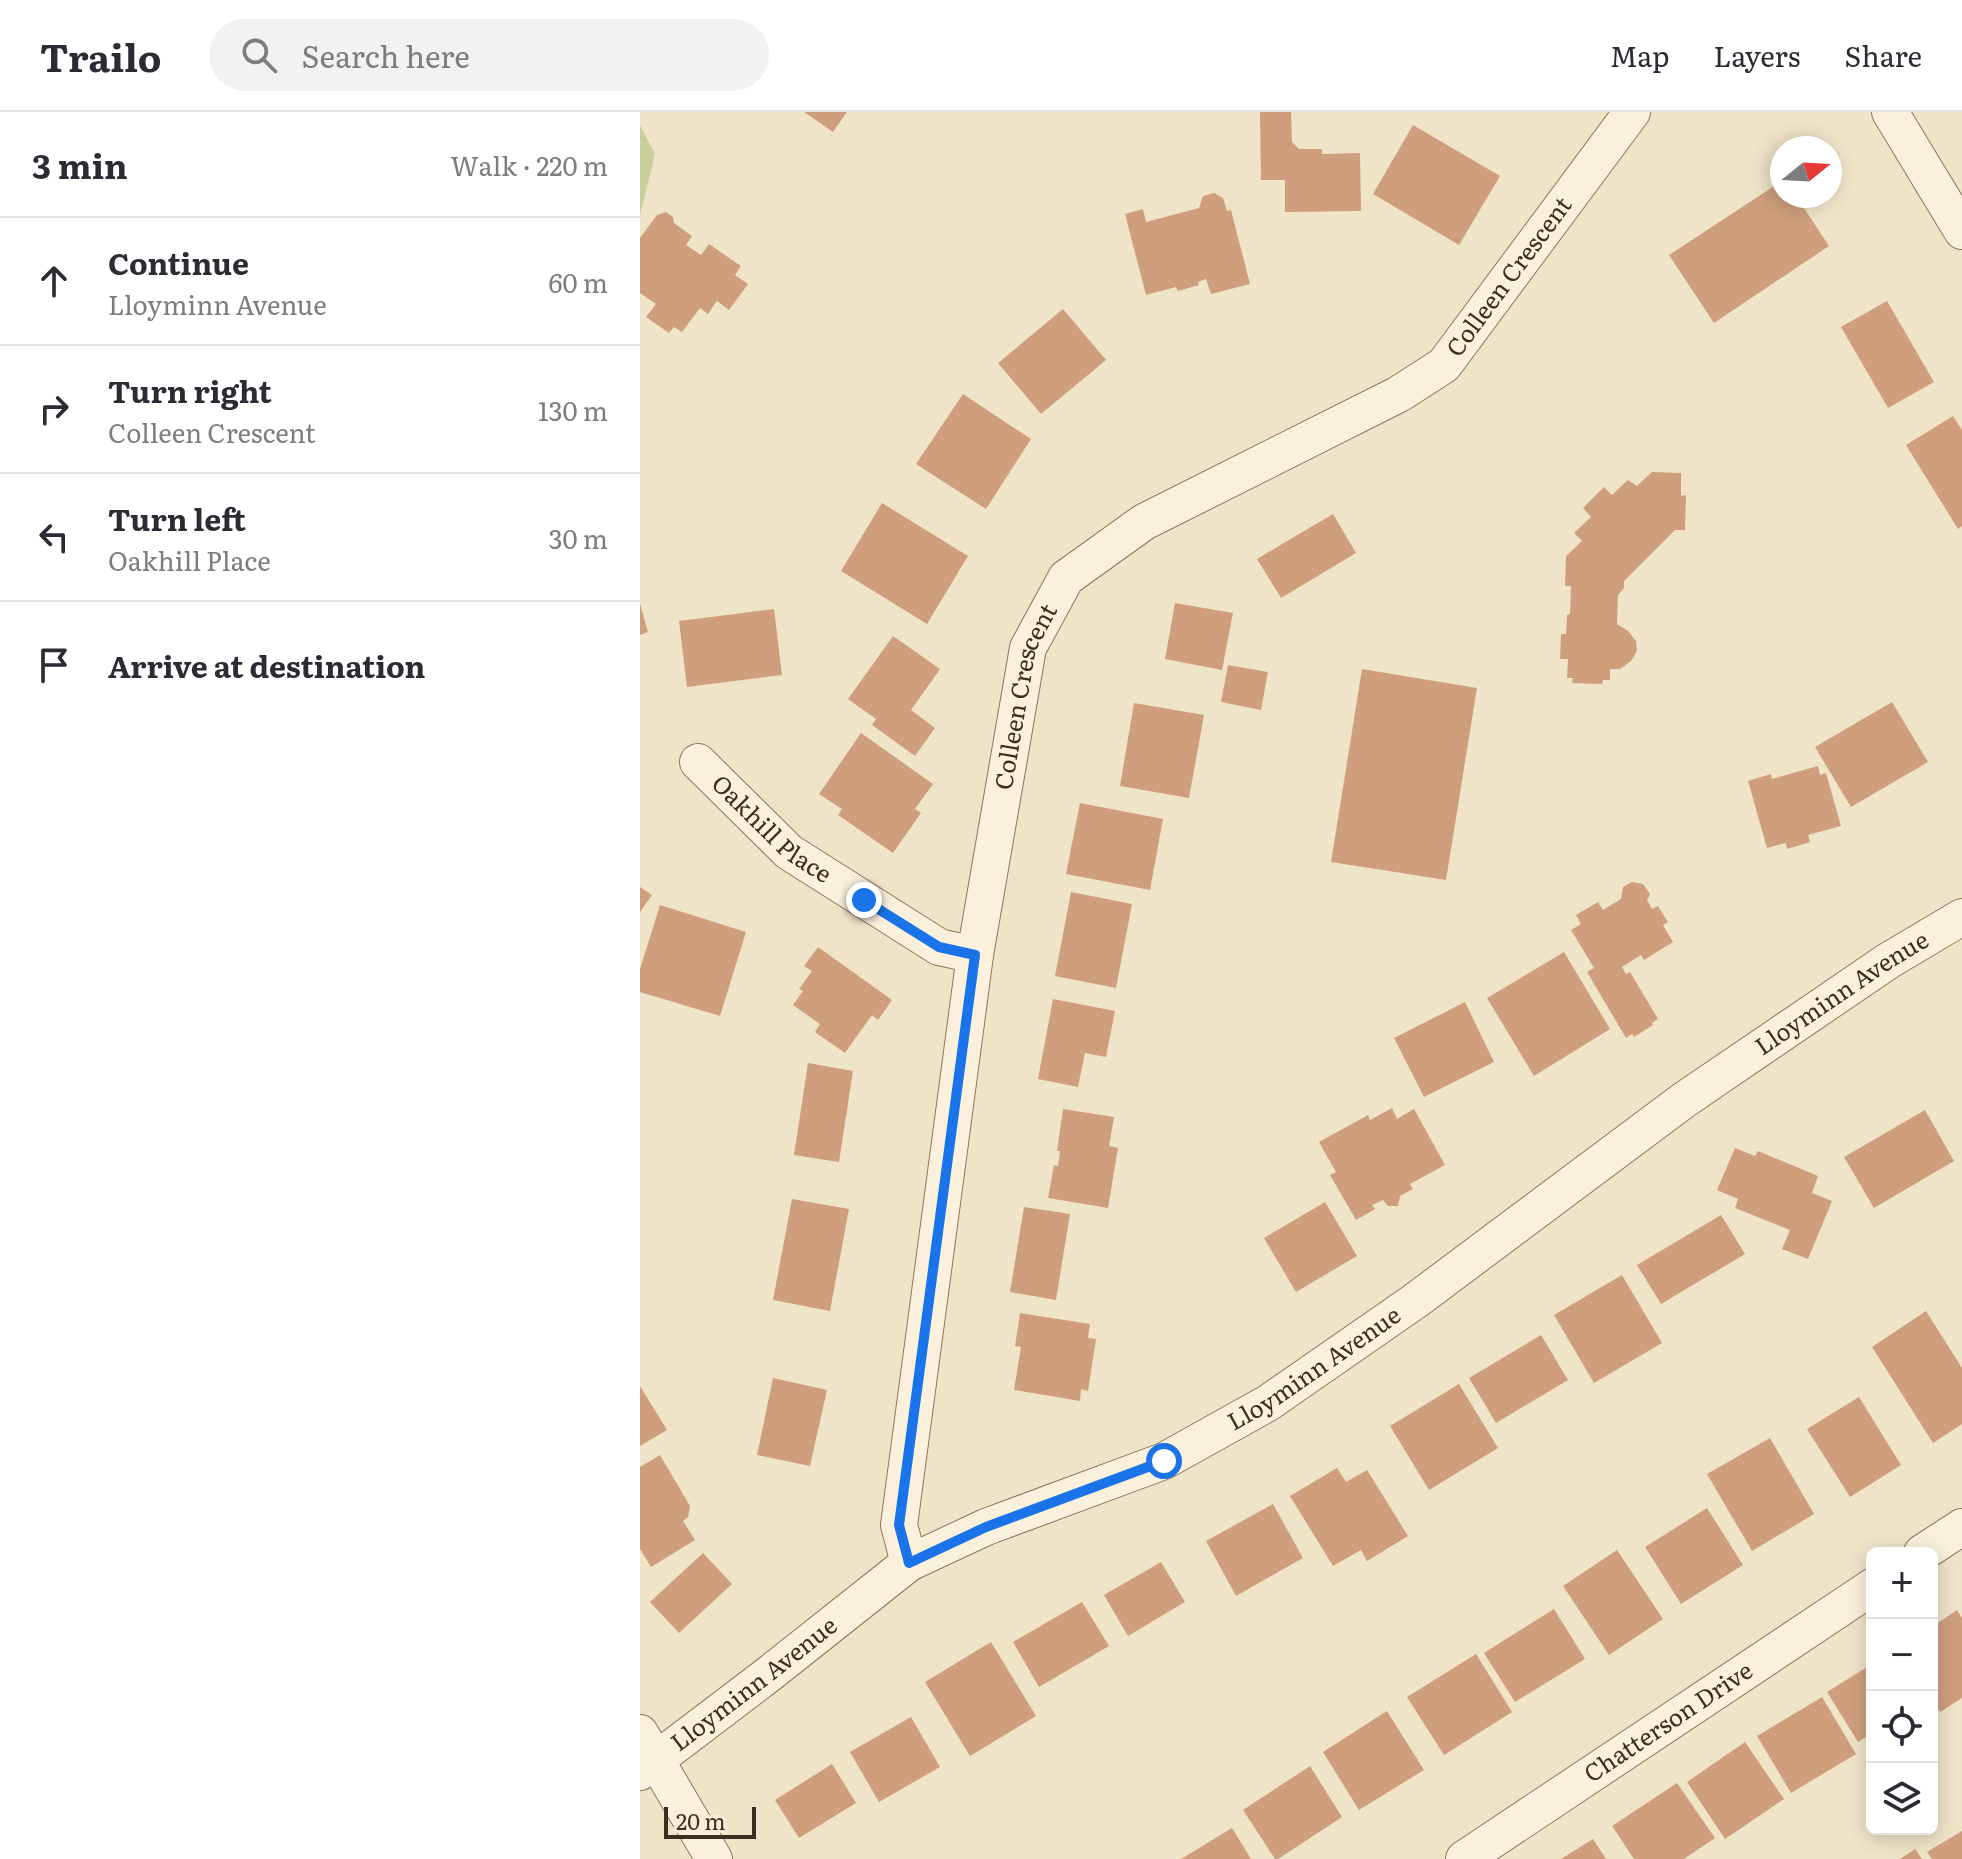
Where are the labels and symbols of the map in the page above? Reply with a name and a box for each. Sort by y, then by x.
north arrow [1770,136,1842,208]
street label: Colleen Crescent [1436,188,1579,363]
street label: Colleen Crescent [984,596,1064,792]
street label: Oakhill Place [705,765,840,890]
route end [846,882,882,918]
street label: Lloyminn Avenue [1747,921,1934,1062]
street label: Lloyminn Avenue [1220,1296,1407,1437]
route start [1146,1443,1182,1479]
street label: Lloyminn Avenue [662,1607,843,1758]
street label: Chatterson Drive [1576,1652,1759,1789]
scale bar [664,1803,756,1839]

